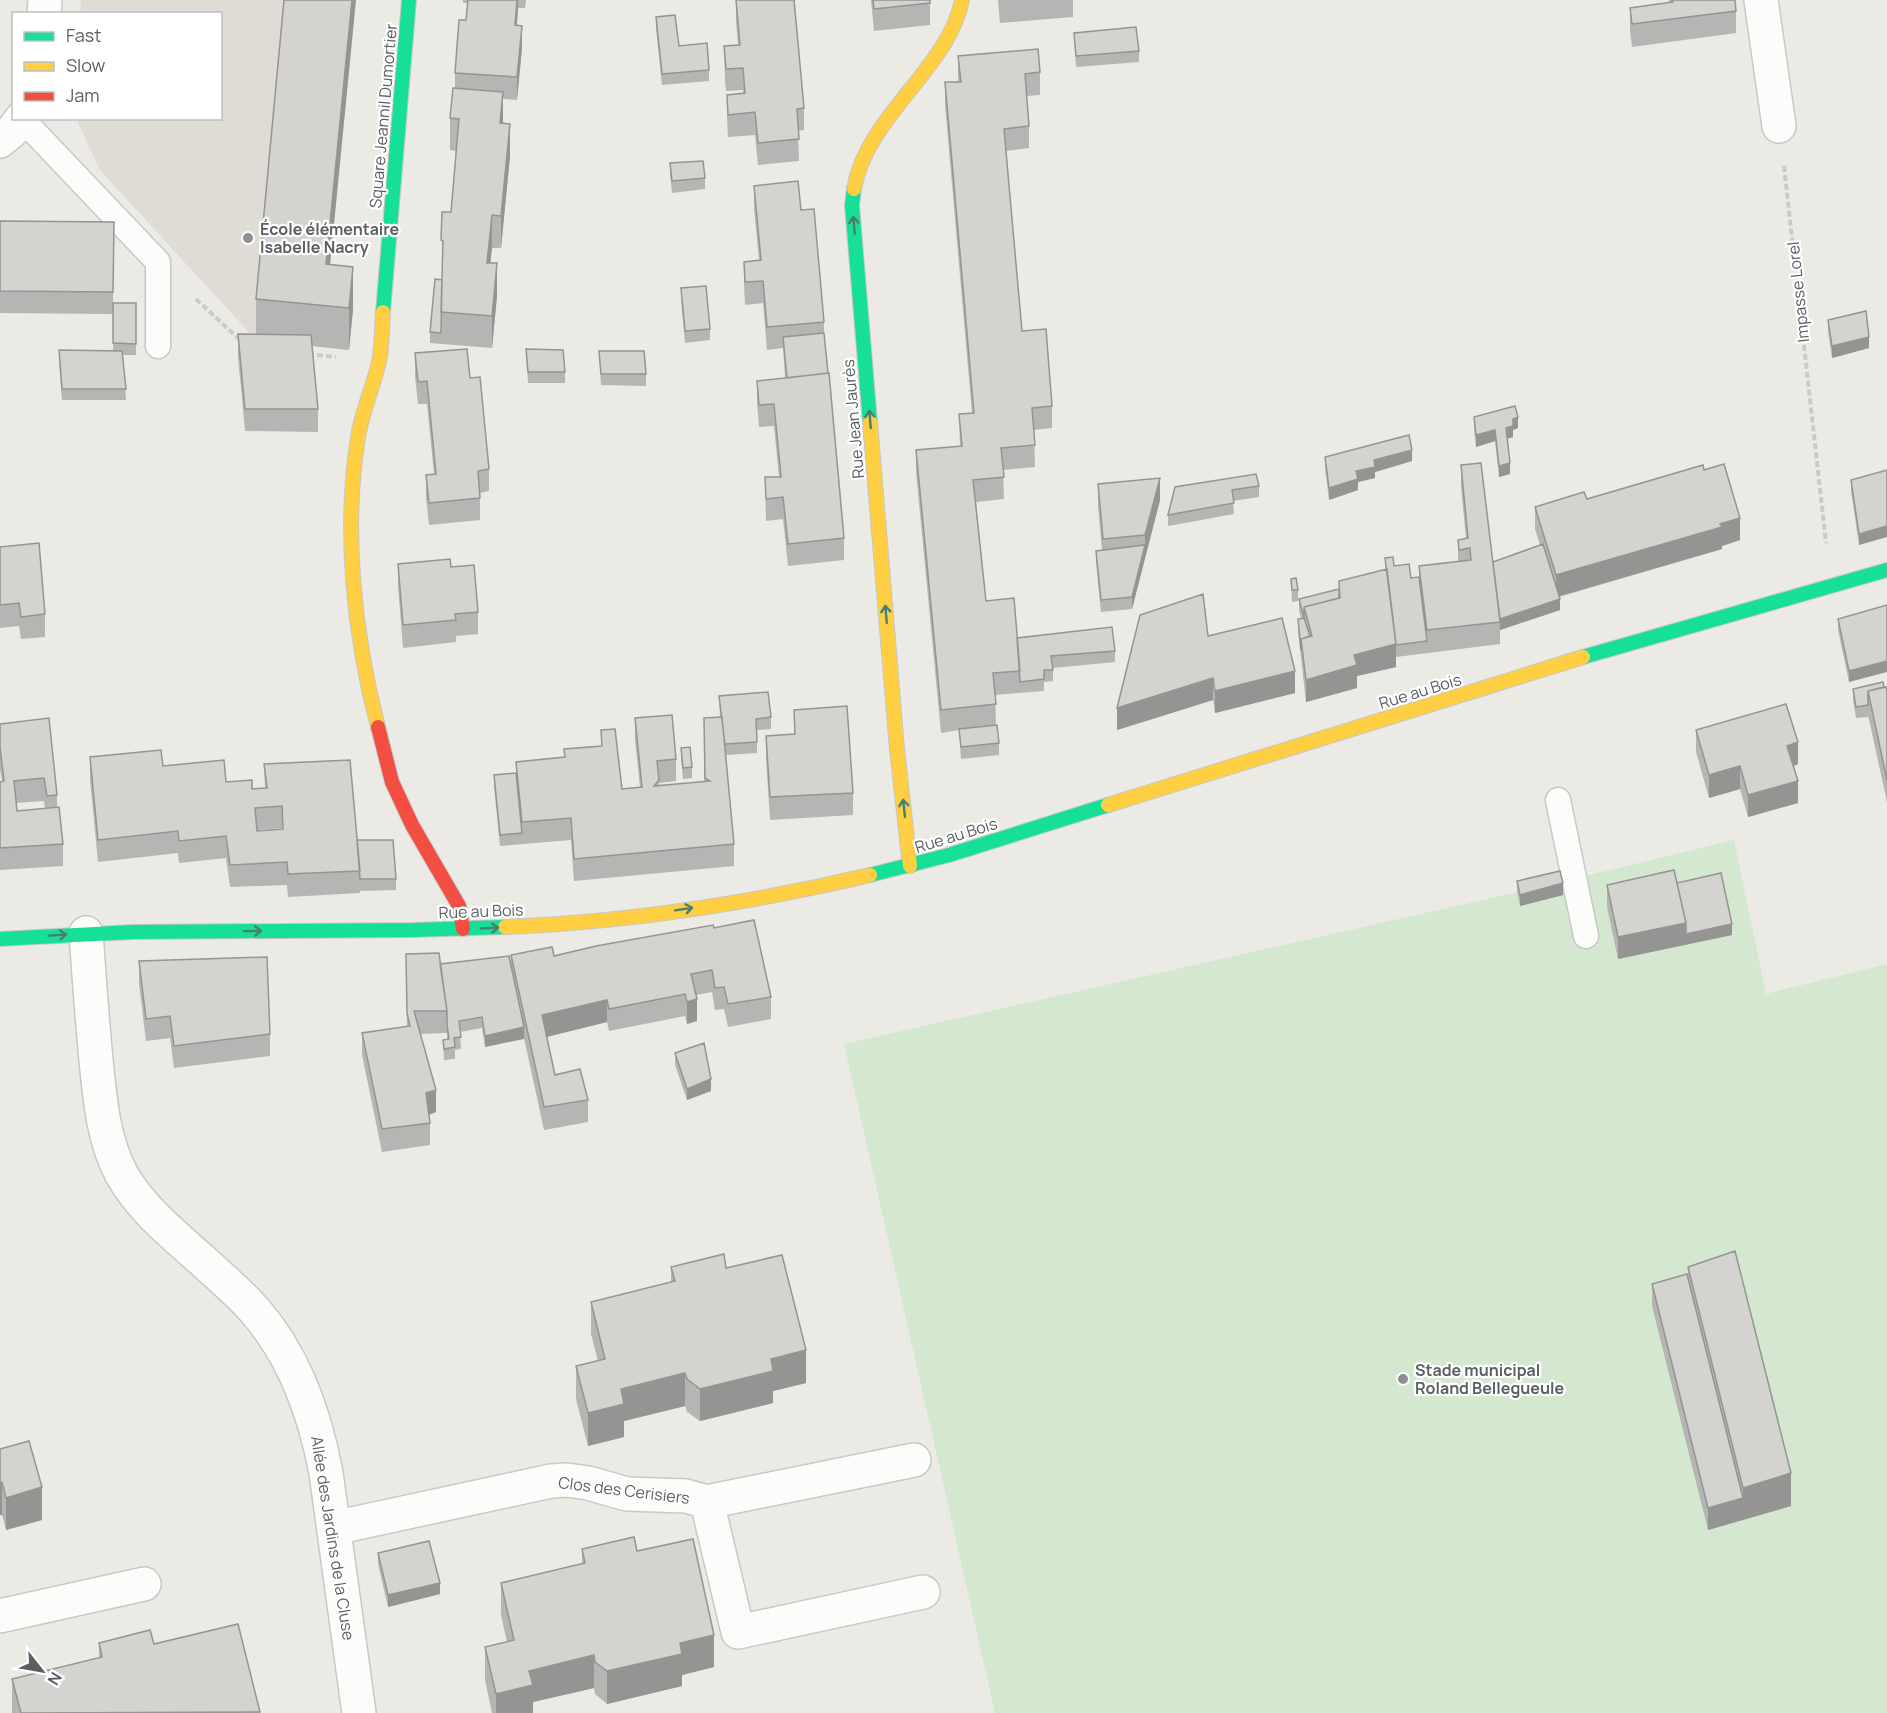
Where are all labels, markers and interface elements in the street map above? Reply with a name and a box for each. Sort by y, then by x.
legend [12,12,222,120]
text: Fast [66,23,101,47]
street label: Square Jeannil Dumortier [364,23,402,209]
text: Slow [66,53,106,77]
text: Jam [66,83,100,107]
one-way arrow [848,216,859,235]
place label: École élémentaire Isabelle Nacry [260,218,400,258]
marker: École élémentaire Isabelle Nacry [241,231,255,245]
street label: Impasse Lorel [1782,240,1814,344]
street label: Rue Jean Jaurès [837,358,869,480]
one-way arrow [864,410,875,430]
one-way arrow [880,604,891,624]
street label: Rue au Bois [1376,668,1464,714]
one-way arrow [898,798,909,818]
street label: Rue au Bois [912,812,1000,858]
street label: Rue au Bois [438,899,524,923]
one-way arrow [674,904,694,915]
one-way arrow [480,922,500,933]
one-way arrow [243,925,263,937]
one-way arrow [48,929,68,940]
place label: Stade municipal Roland Bellegueule [1415,1359,1564,1399]
marker: Stade municipal Roland Bellegueule [1396,1372,1410,1386]
street label: Allée des Jardins de la Cluse [306,1434,360,1642]
street label: Clos des Cerisiers [557,1471,691,1509]
north arrow [12,1641,72,1701]
text: N [42,1668,67,1689]

